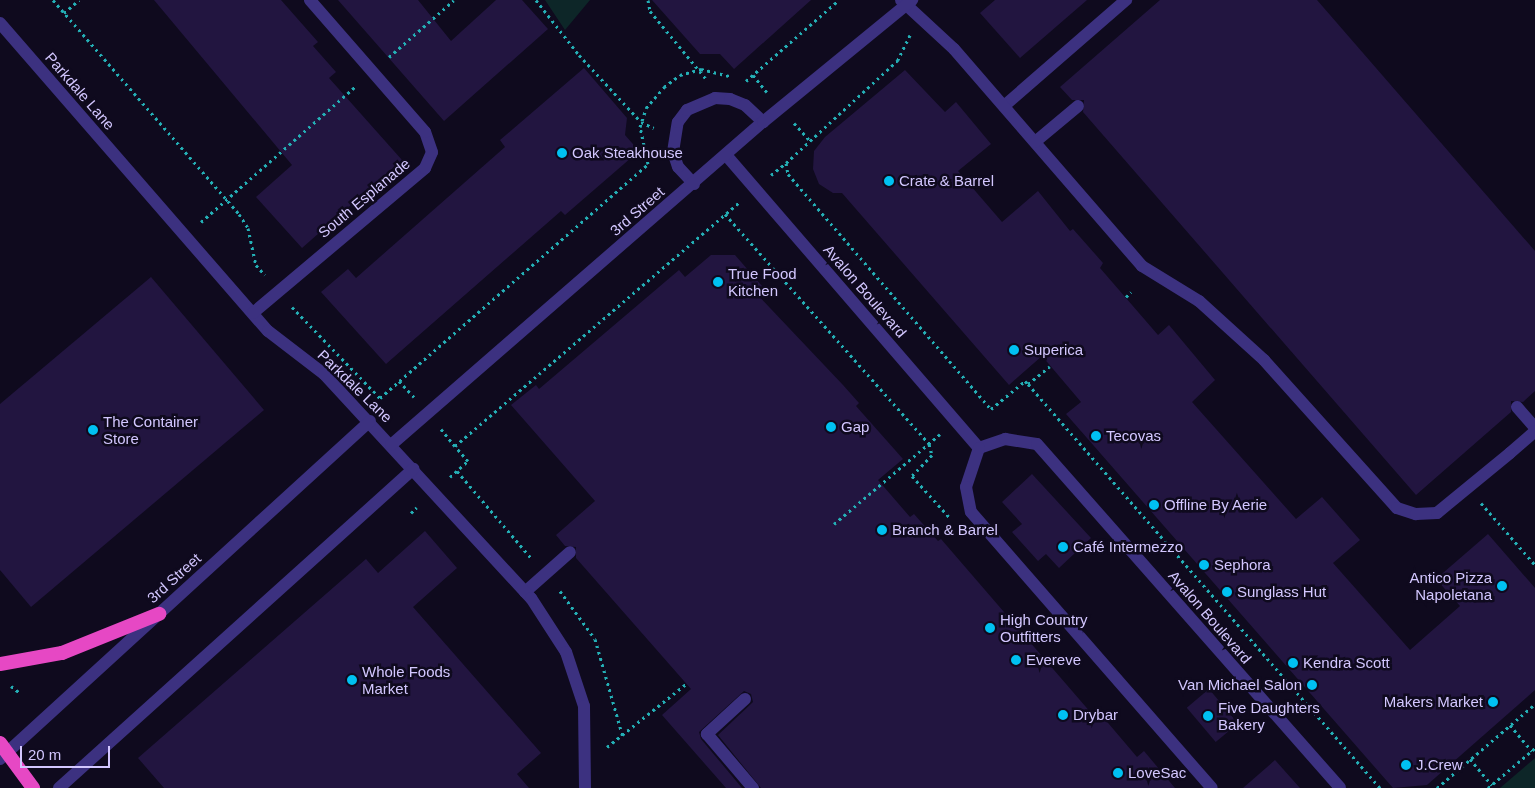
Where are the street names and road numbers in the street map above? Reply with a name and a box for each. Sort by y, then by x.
street label: Parkdale Lane [41,49,119,133]
street label: South Esplanade [314,154,414,242]
street label: 3rd Street [606,183,668,239]
street label: Avalon Boulevard [820,241,910,341]
street label: Parkdale Lane [314,346,396,426]
street label: 3rd Street [144,549,204,607]
street label: Avalon Boulevard [1165,567,1255,667]

